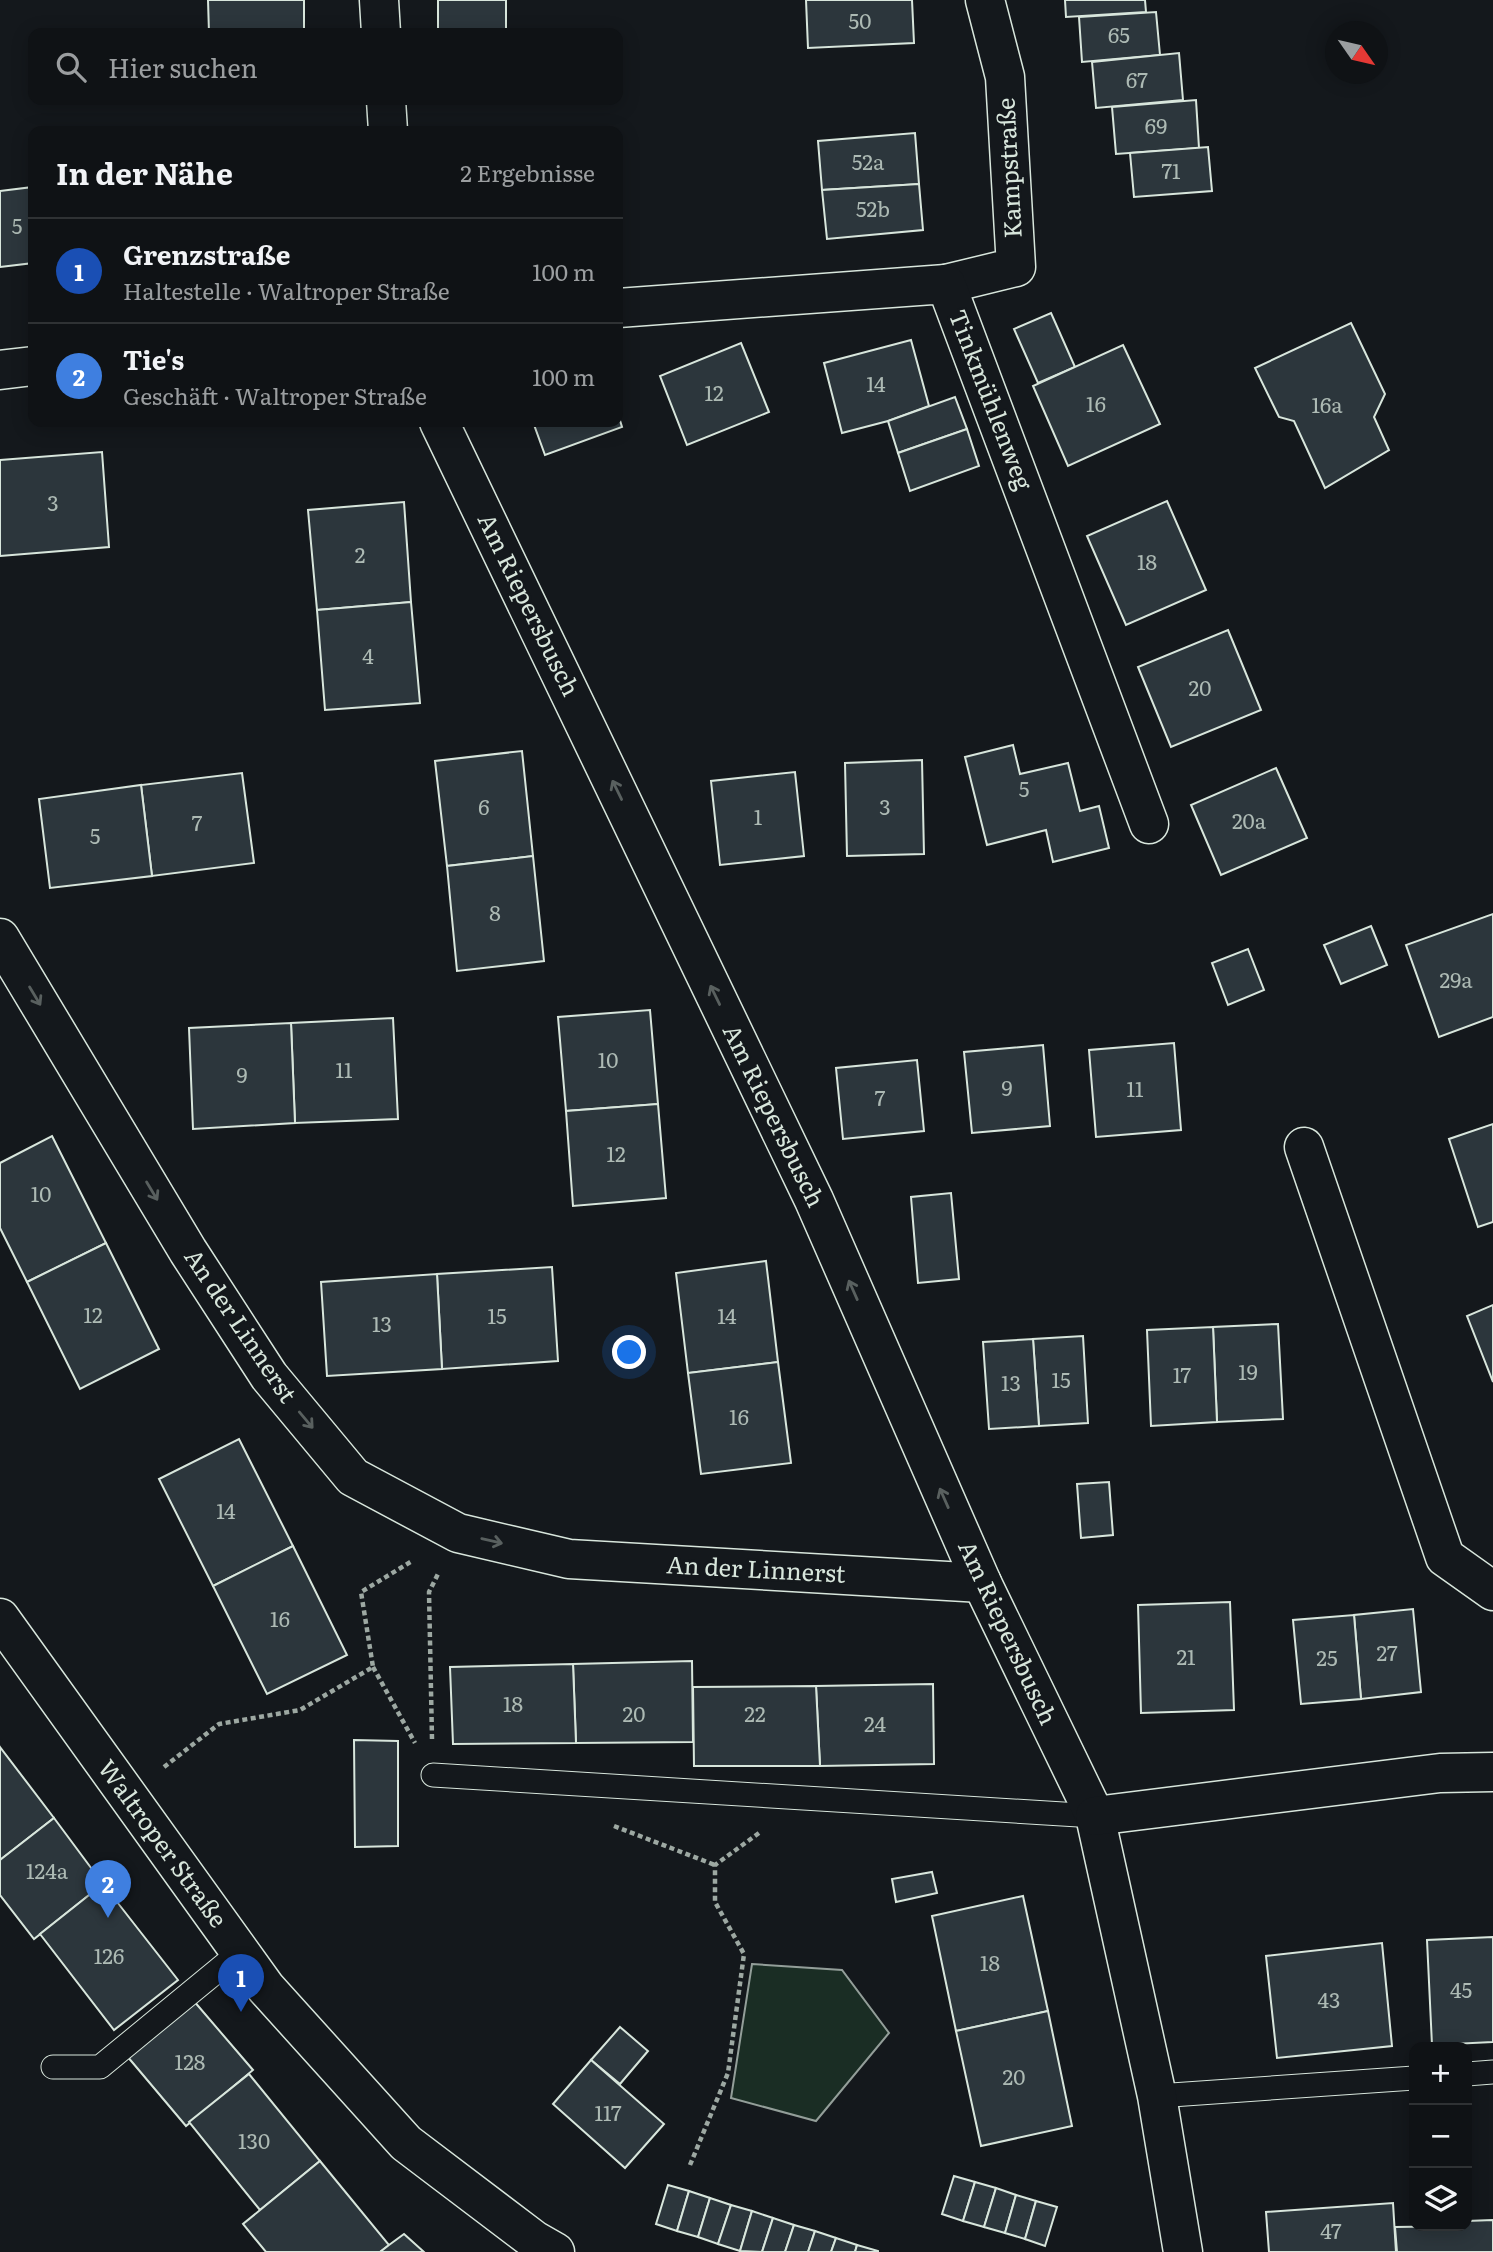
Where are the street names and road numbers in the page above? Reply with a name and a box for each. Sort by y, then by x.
street label: Kampstraße [986,97,1029,239]
street label: Tinkmühlenweg [942,304,1043,495]
street label: Am Riepersbusch [471,506,590,701]
street label: Am Riepersbusch [716,1017,835,1212]
street label: An der Linnerst [177,1241,307,1409]
street label: Am Riepersbusch [951,1534,1067,1730]
street label: An der Linnerst [666,1545,847,1590]
street label: Waltroper Straße [91,1751,237,1934]

